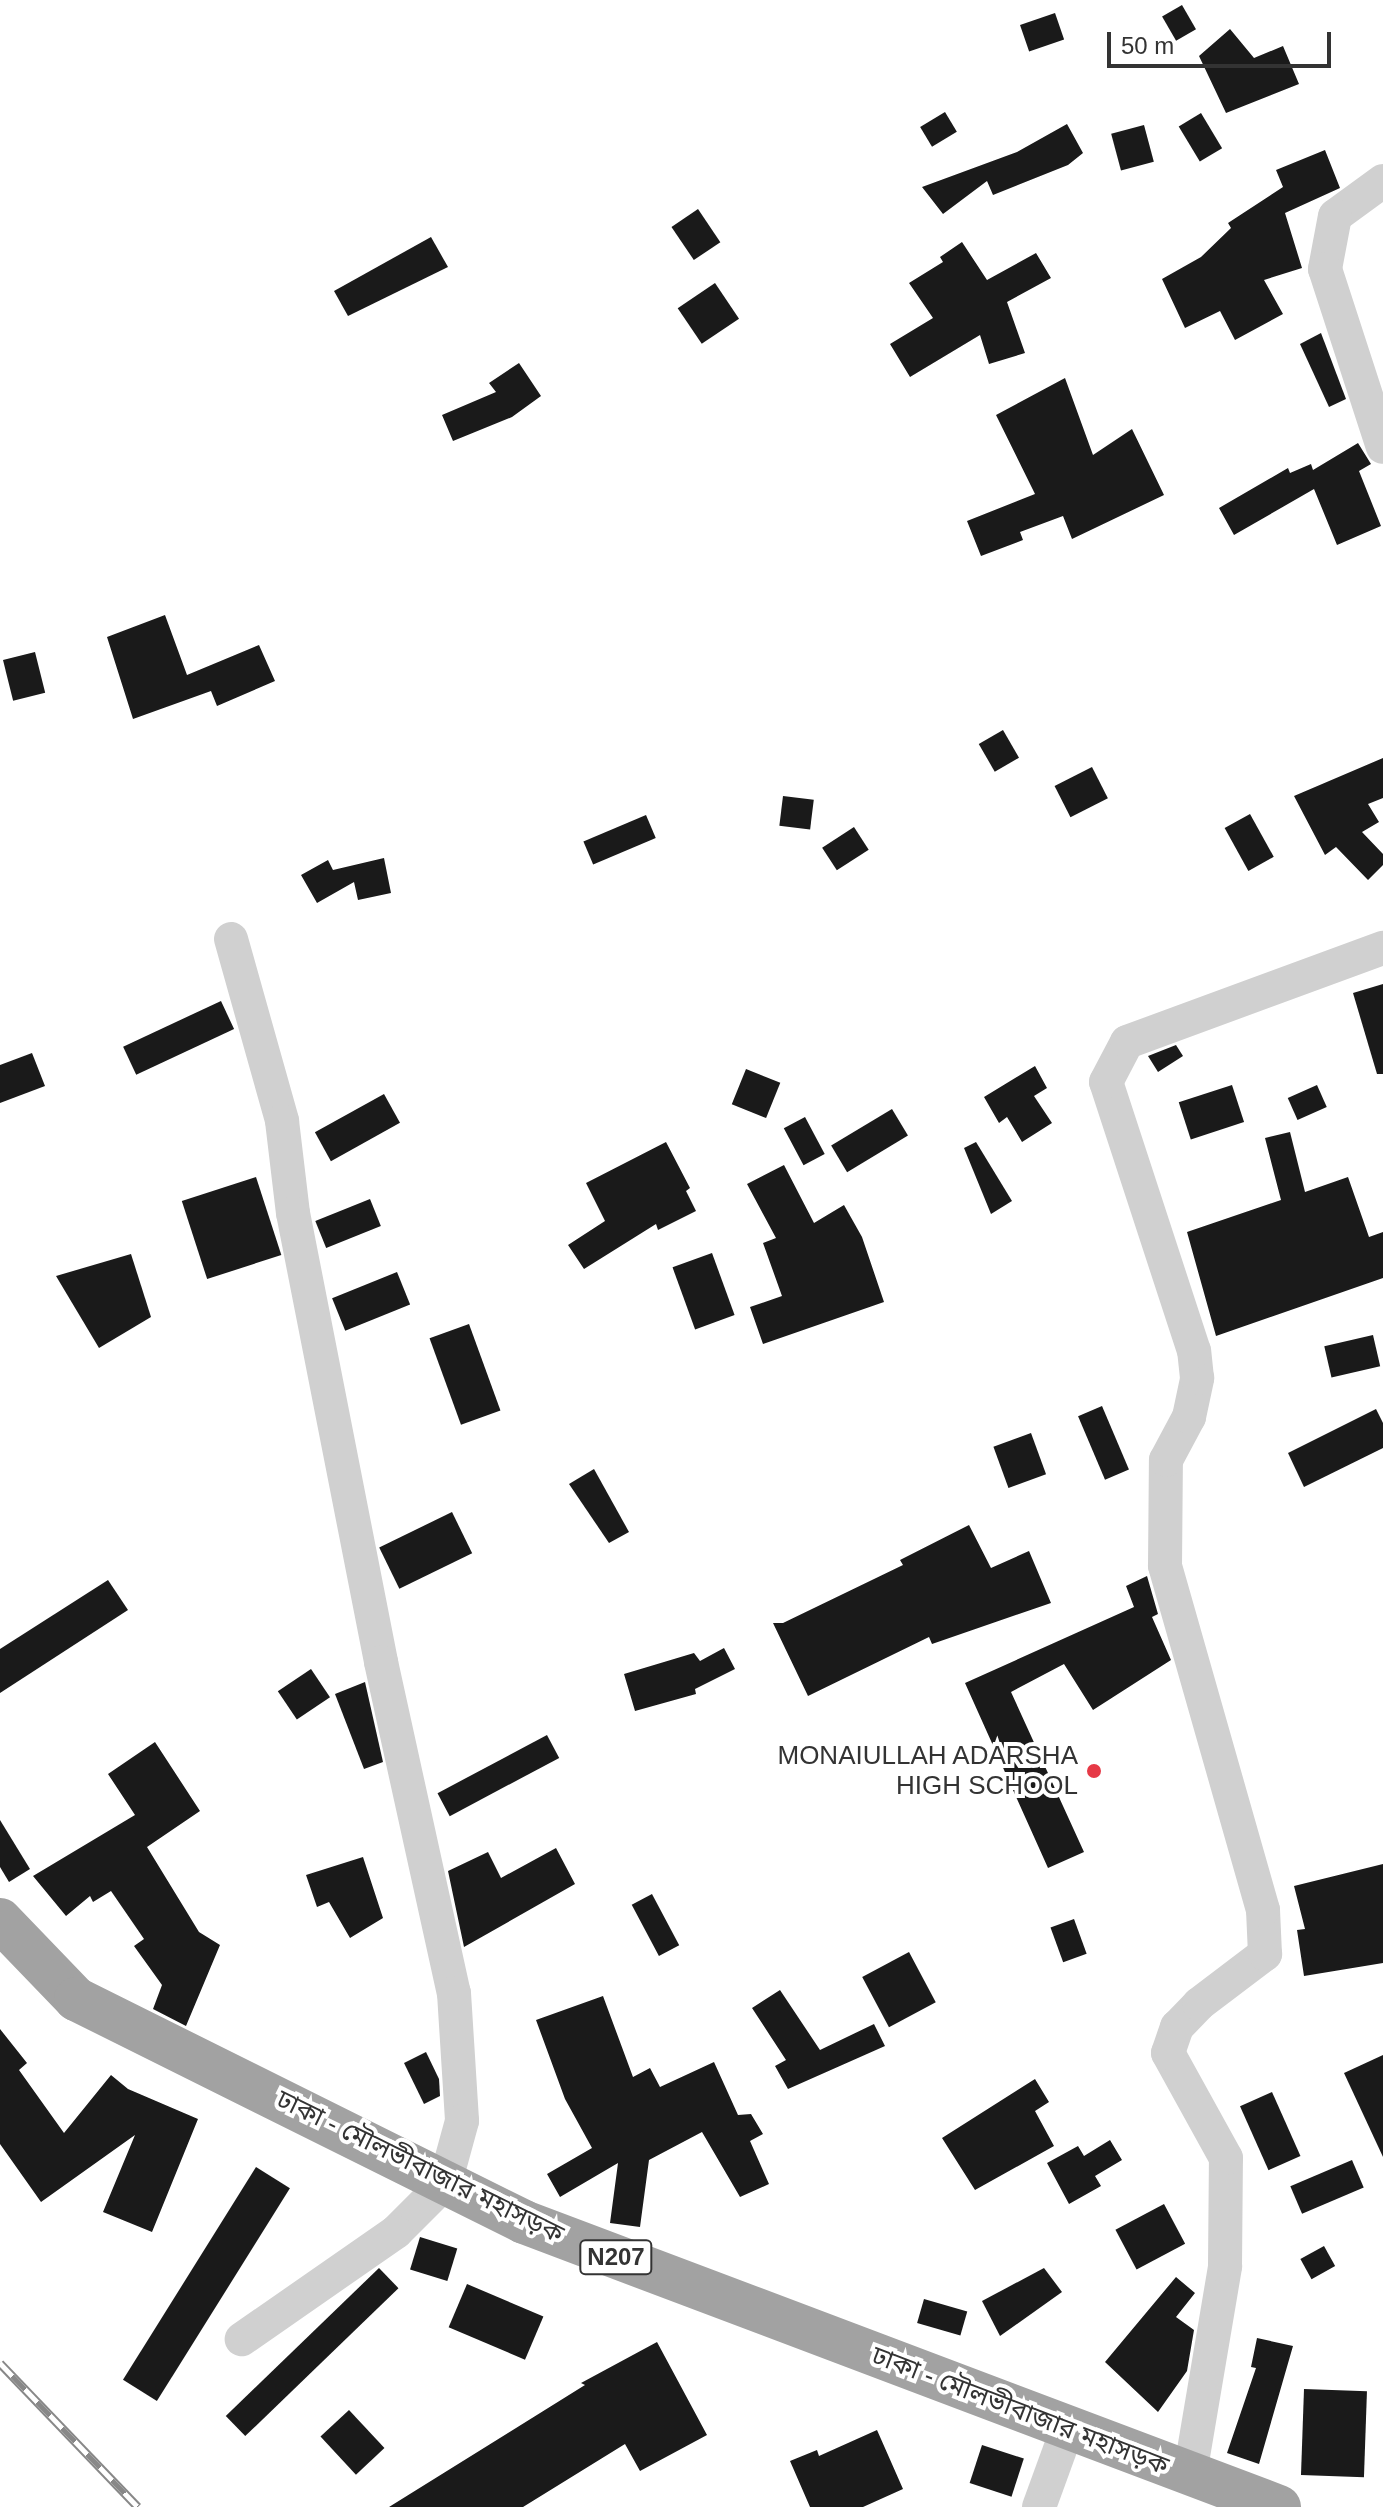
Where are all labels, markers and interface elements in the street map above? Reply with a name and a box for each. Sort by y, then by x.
scale bar [1111,16,1335,66]
text: 50 m [1121,32,1174,59]
place label: MONAIULLAH ADARSHA HIGH SCHOOL [776,1740,1078,1802]
marker: MONAIULLAH ADARSHA HIGH SCHOOL [1085,1762,1103,1780]
street label: ঢাকা - মৌলভীবাজার মহাসড়ক [271,2084,569,2250]
road number: N207 [578,2237,654,2277]
street label: ঢাকা - মৌলভীবাজার মহাসড়ক [867,2340,1173,2482]

